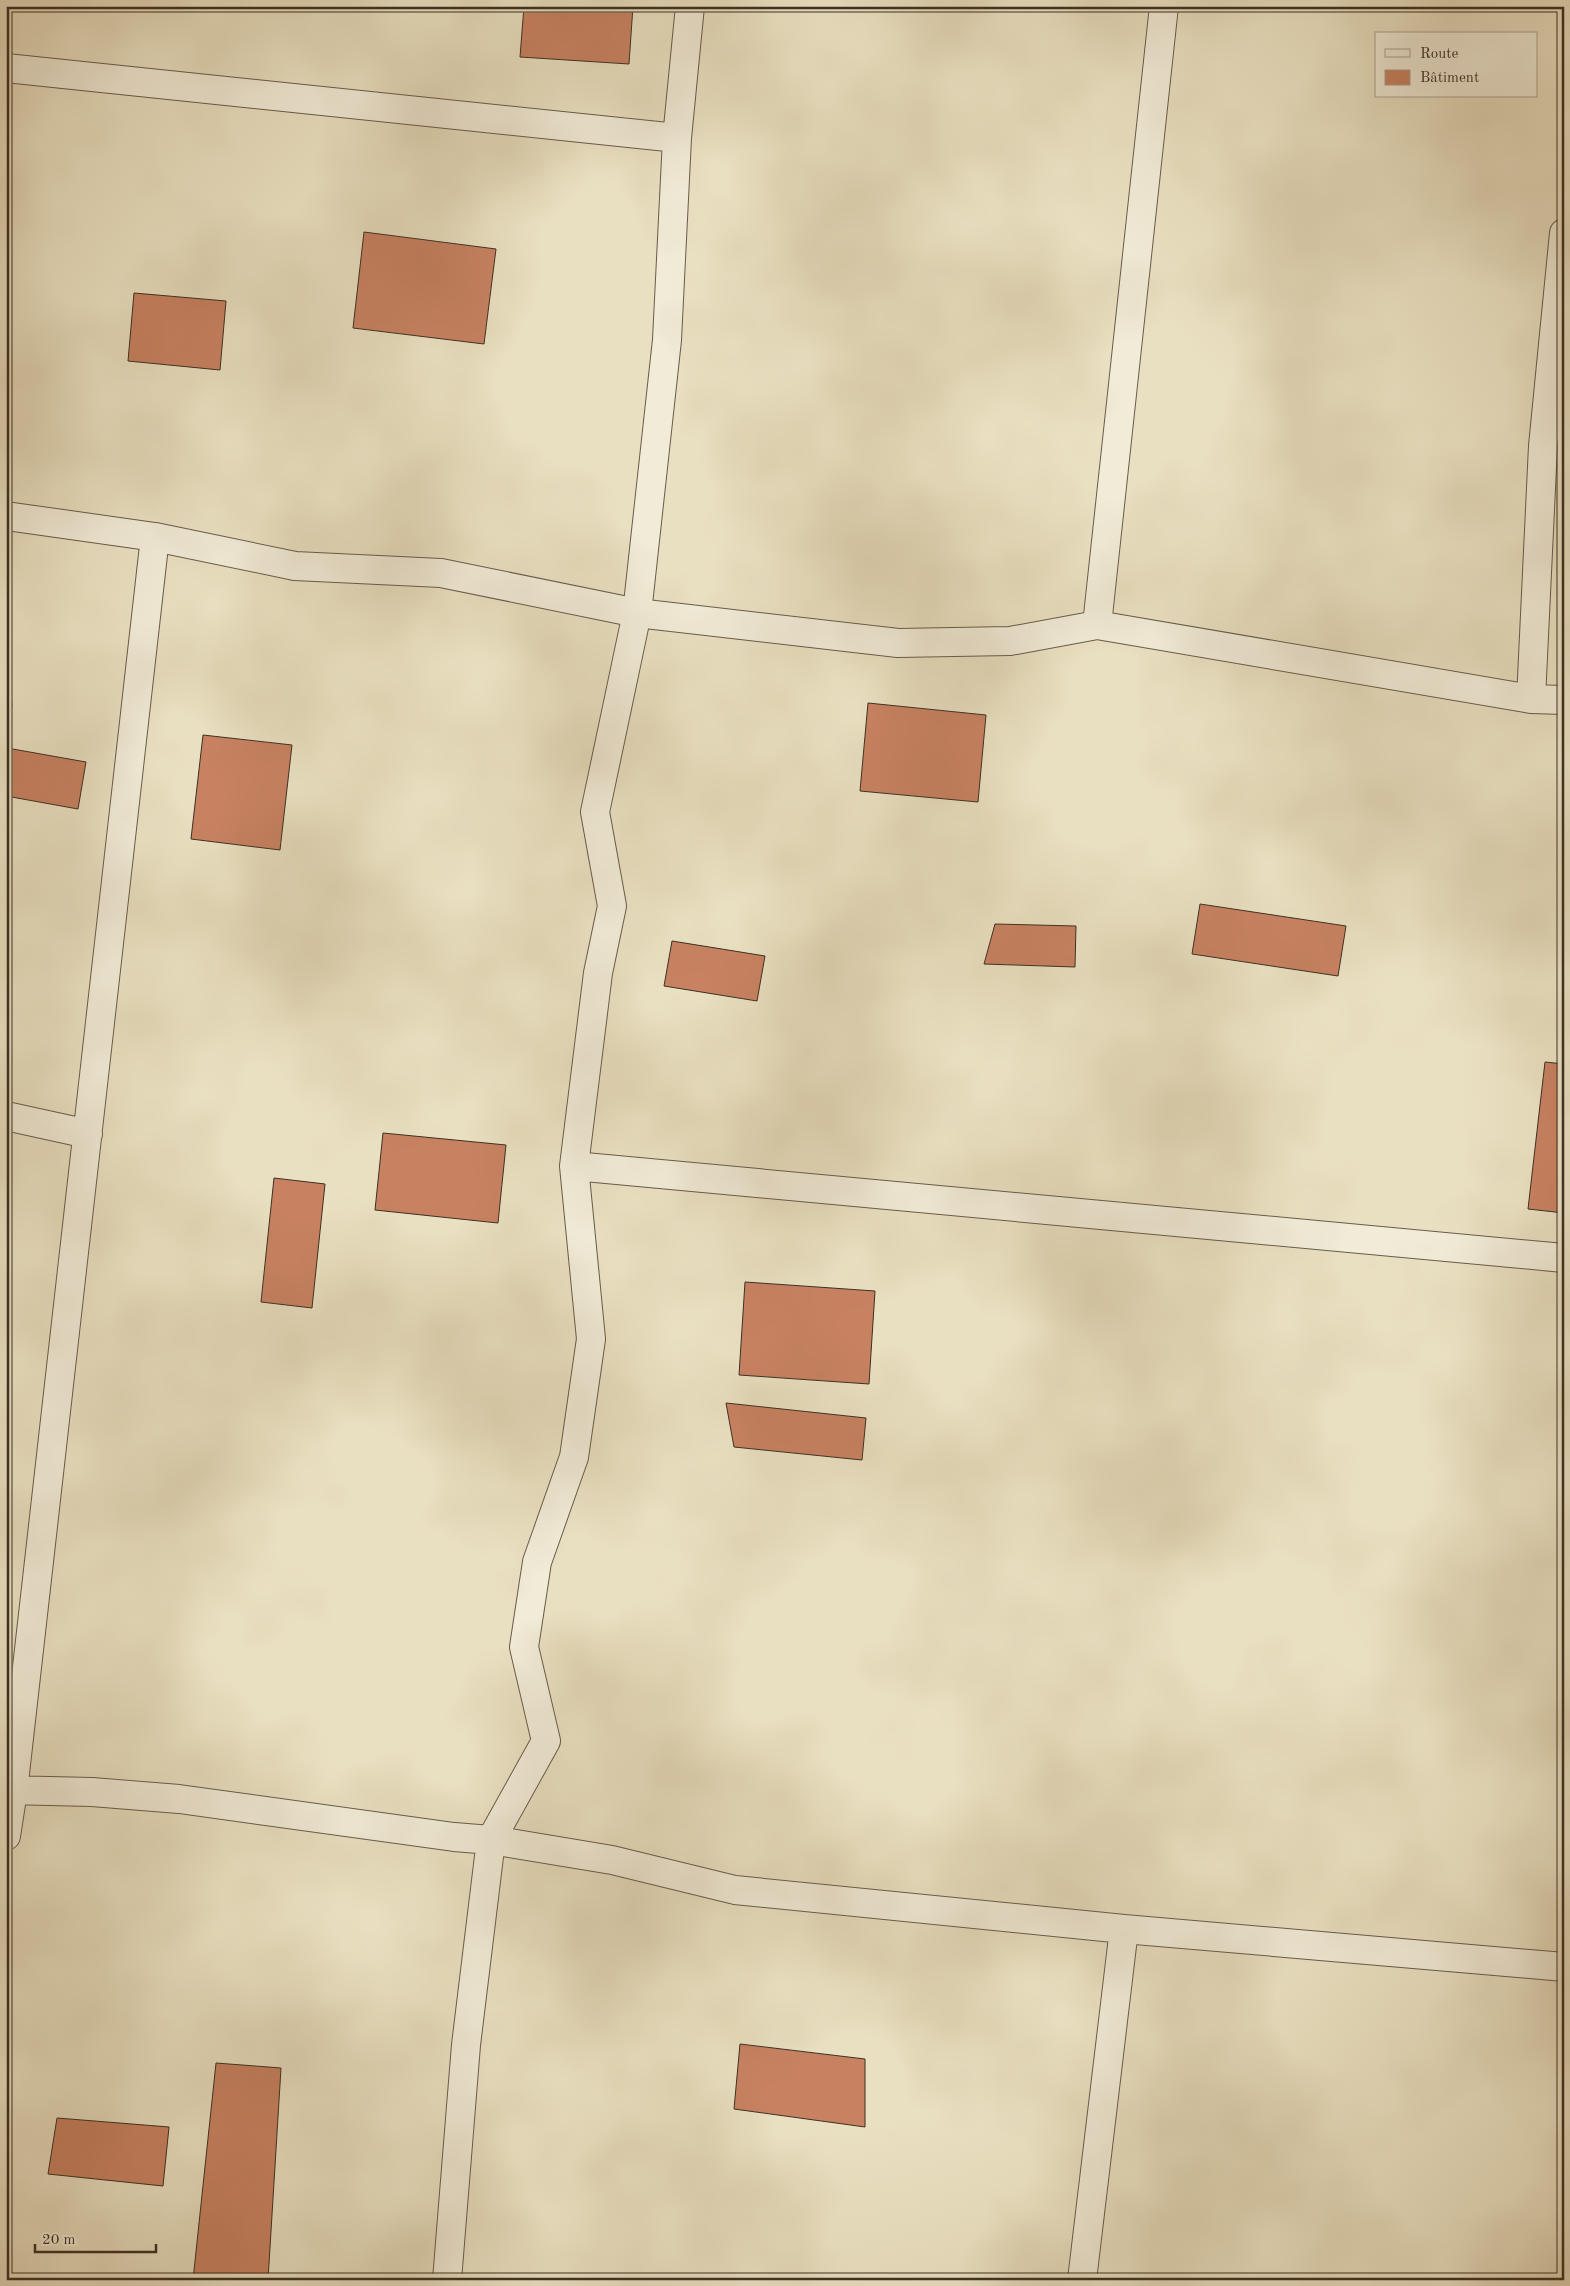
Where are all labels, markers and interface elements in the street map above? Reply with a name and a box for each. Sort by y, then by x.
legend [1375,32,1538,98]
text: Route [1420,47,1458,62]
text: Bâtiment [1420,71,1479,86]
scale bar [35,2221,156,2253]
text: 20 m [42,2233,76,2248]

